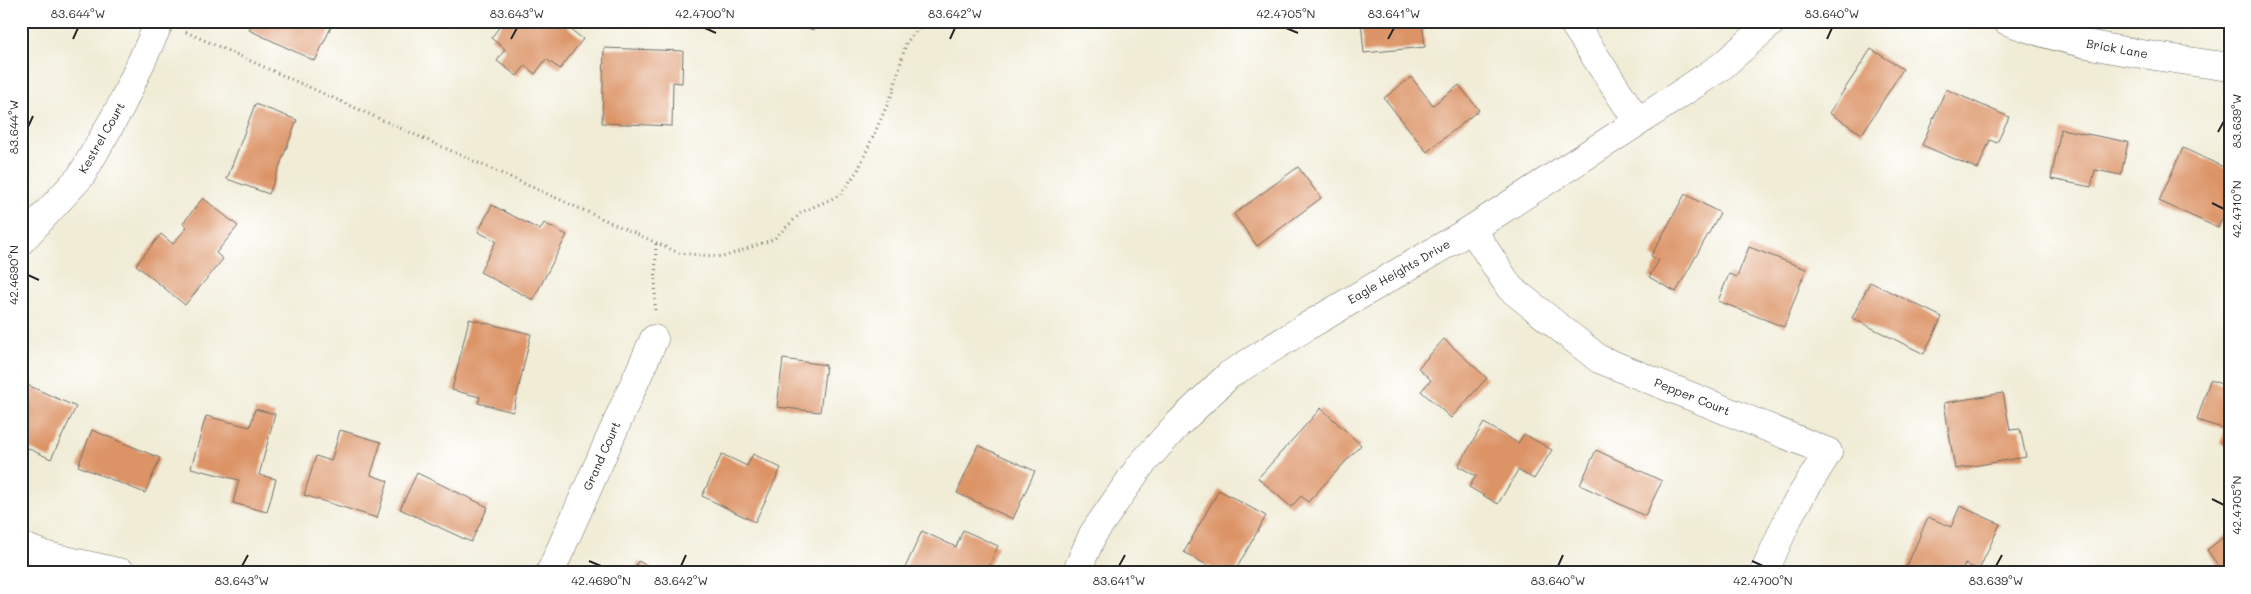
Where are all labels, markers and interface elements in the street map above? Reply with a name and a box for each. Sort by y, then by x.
text: 83.644°W [51,5,105,21]
text: 83.643°W [490,5,544,21]
text: 42.4700°N [675,5,735,21]
text: 83.642°W [928,5,982,21]
text: 42.4705°N [1257,5,1315,21]
text: 83.641°W [1368,5,1420,21]
text: 83.640°W [1805,5,1859,21]
street label: Brick Lane [2085,35,2149,61]
text: 83.639°W [2228,94,2244,148]
street label: Kestrel Court [74,99,128,176]
text: 83.644°W [5,100,21,154]
text: 42.4710°N [2228,180,2244,238]
street label: Eagle Heights Drive [1344,235,1453,307]
text: 42.4690°N [5,245,21,305]
street label: Pepper Court [1652,374,1733,419]
street label: Grand Court [579,419,623,493]
text: 42.4705°N [2228,476,2244,534]
text: 83.643°W [215,572,269,588]
text: 42.4690°N [571,572,631,588]
text: 83.642°W [654,572,708,588]
text: 83.641°W [1093,572,1145,588]
text: 83.640°W [1531,572,1585,588]
text: 42.4700°N [1733,572,1793,588]
text: 83.639°W [1969,572,2023,588]

